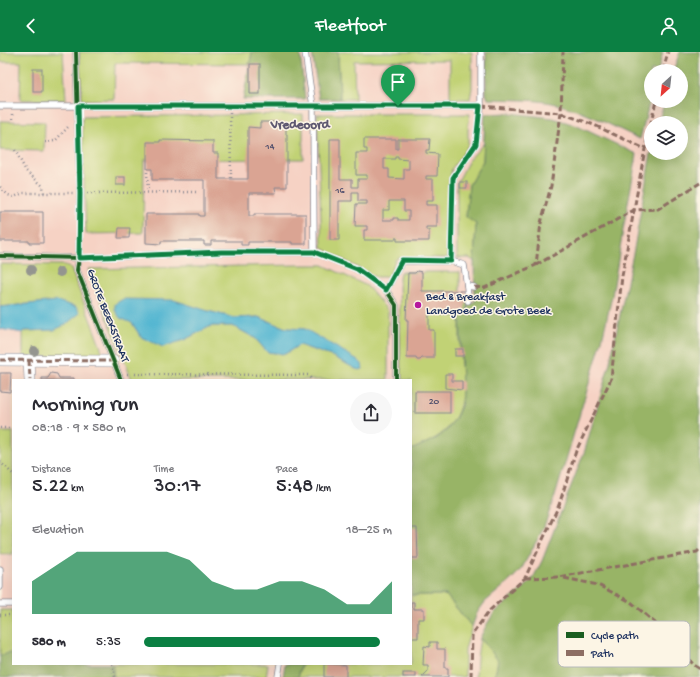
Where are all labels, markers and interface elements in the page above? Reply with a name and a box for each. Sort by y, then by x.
icon: back [20,15,42,37]
icon: person [658,15,680,37]
text: Fleetfoot [315,16,385,37]
north arrow [644,64,688,108]
map controls [644,64,688,160]
pin [381,65,415,106]
icon: arrive [387,71,409,93]
button: layers [644,116,688,160]
district label: Vredeoord [270,118,331,133]
house number: 14 [265,141,275,153]
house number: 16 [334,185,345,197]
street label: GROTE BEEKSTRAAT [83,267,132,366]
place label: Bed & Breakfast Landgoed de Grote Beek [425,291,552,319]
marker: Bed & Breakfast Landgoed de Grote Beek [413,300,423,310]
button: share [350,392,392,434]
text: Morning run [32,393,138,419]
house number: 20 [429,396,440,408]
text: 08:18 · 9 × 580 m [32,421,126,436]
text: Distance [32,464,71,476]
text: Time [154,464,174,476]
text: Pace [276,464,298,476]
text: 5.22 [32,476,68,499]
text: 30:17 [154,476,201,499]
text: 5:48 [276,476,313,499]
text: km [68,483,84,495]
text: /km [313,483,331,495]
text: Elevation [32,523,84,538]
text: 18–25 m [346,523,392,538]
legend [558,621,690,667]
text: Cycle path [591,631,639,643]
text: 580 m [32,635,66,650]
text: 5:35 [96,635,121,650]
text: Path [590,649,614,661]

